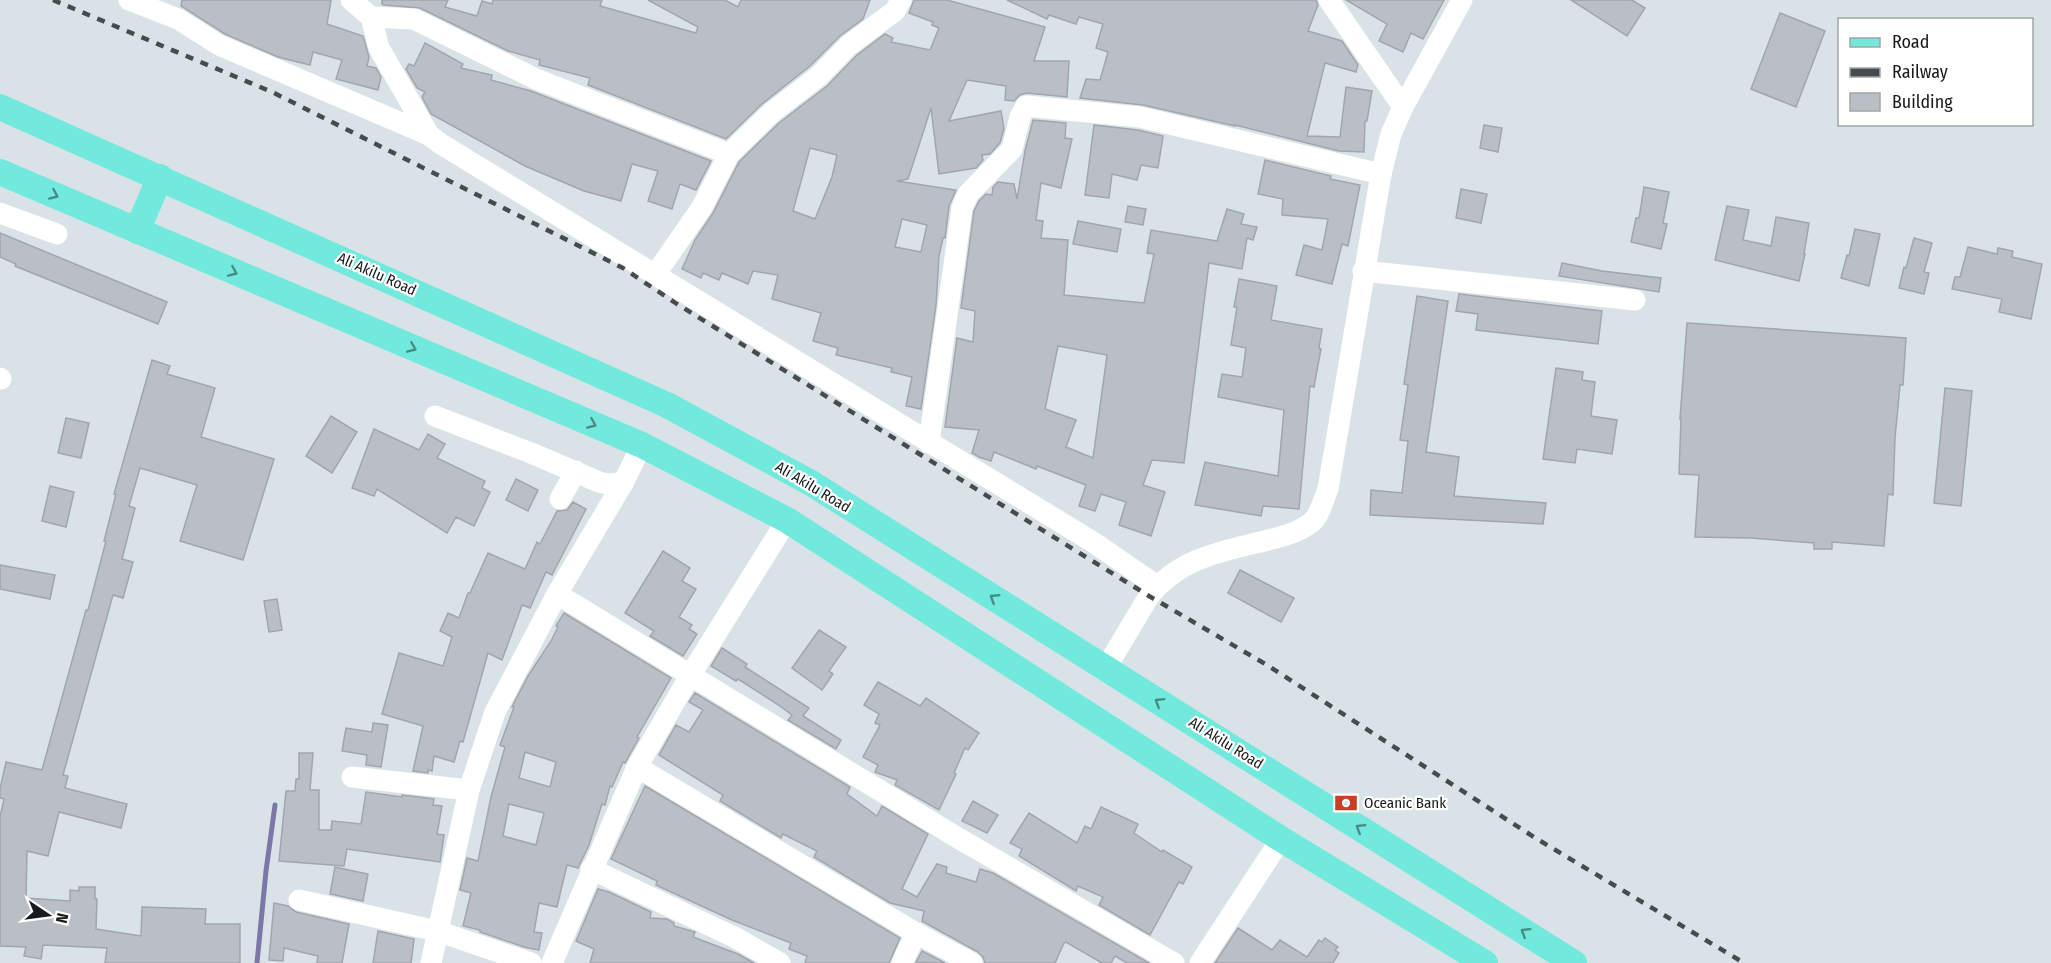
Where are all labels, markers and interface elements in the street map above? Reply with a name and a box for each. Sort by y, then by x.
legend [1838,18,2033,126]
text: Road [1892,31,1929,53]
text: Railway [1892,61,1948,83]
text: Building [1892,91,1953,113]
one-way arrow [47,188,58,200]
street label: Ali Akilu Road [335,249,419,299]
one-way arrow [226,265,237,277]
one-way arrow [406,341,417,353]
one-way arrow [586,417,597,429]
street label: Ali Akilu Road [772,458,854,516]
one-way arrow [990,594,1000,606]
one-way arrow [1155,698,1166,709]
street label: Ali Akilu Road [1186,713,1266,773]
bank icon: Oceanic Bank [1333,790,1359,816]
place label: Oceanic Bank [1364,794,1446,812]
one-way arrow [1356,823,1366,835]
north arrow [18,885,78,945]
text: N [52,911,72,925]
one-way arrow [1521,927,1531,939]

